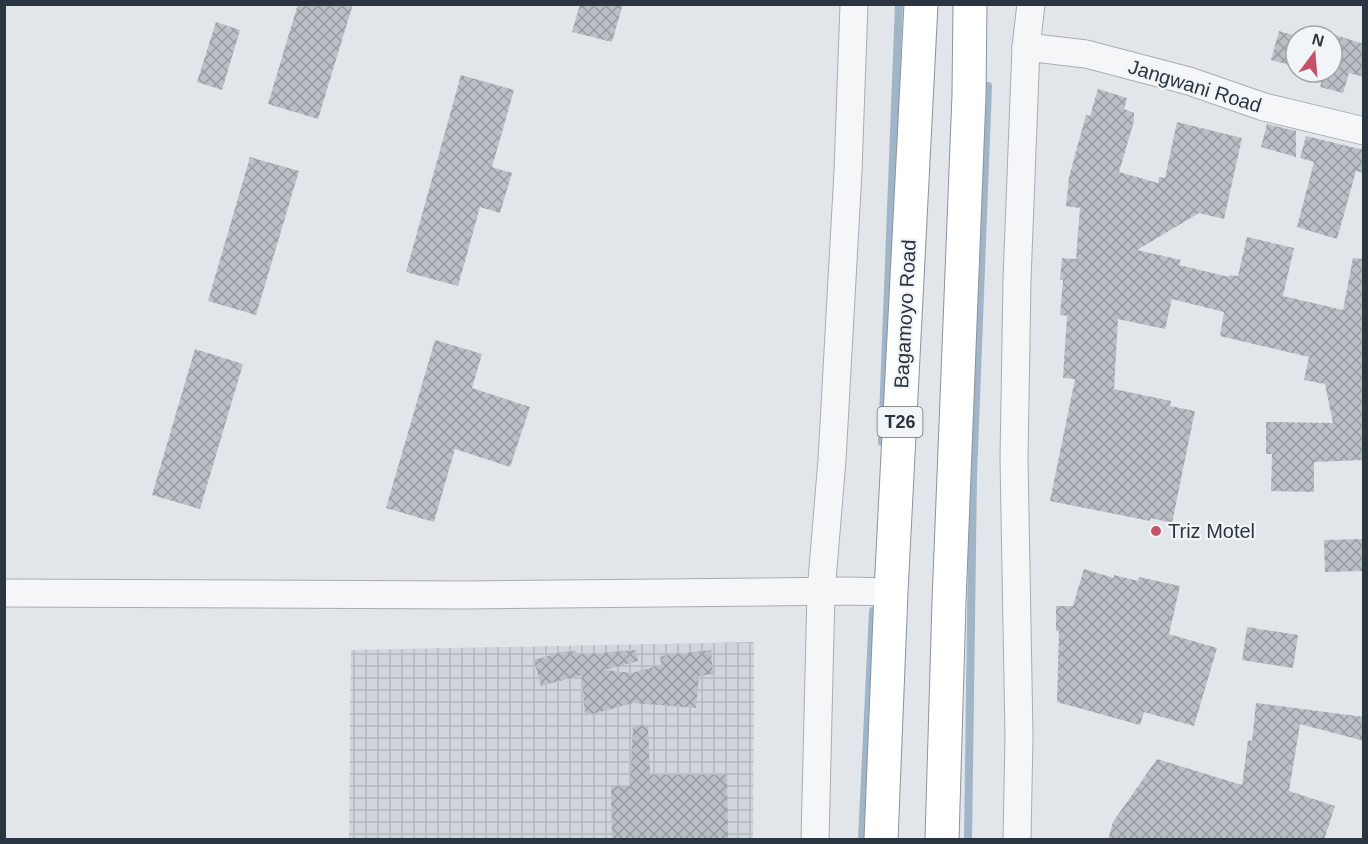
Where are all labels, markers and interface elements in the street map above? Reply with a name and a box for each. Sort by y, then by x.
north arrow [1284,24,1344,84]
text: N [1310,30,1326,50]
street label: Jangwani Road [1126,55,1264,117]
street label: Bagamoyo Road [890,239,920,389]
road number: T26 [878,407,922,437]
place label: Triz Motel [1168,520,1255,542]
marker: Triz Motel [1149,524,1163,538]

